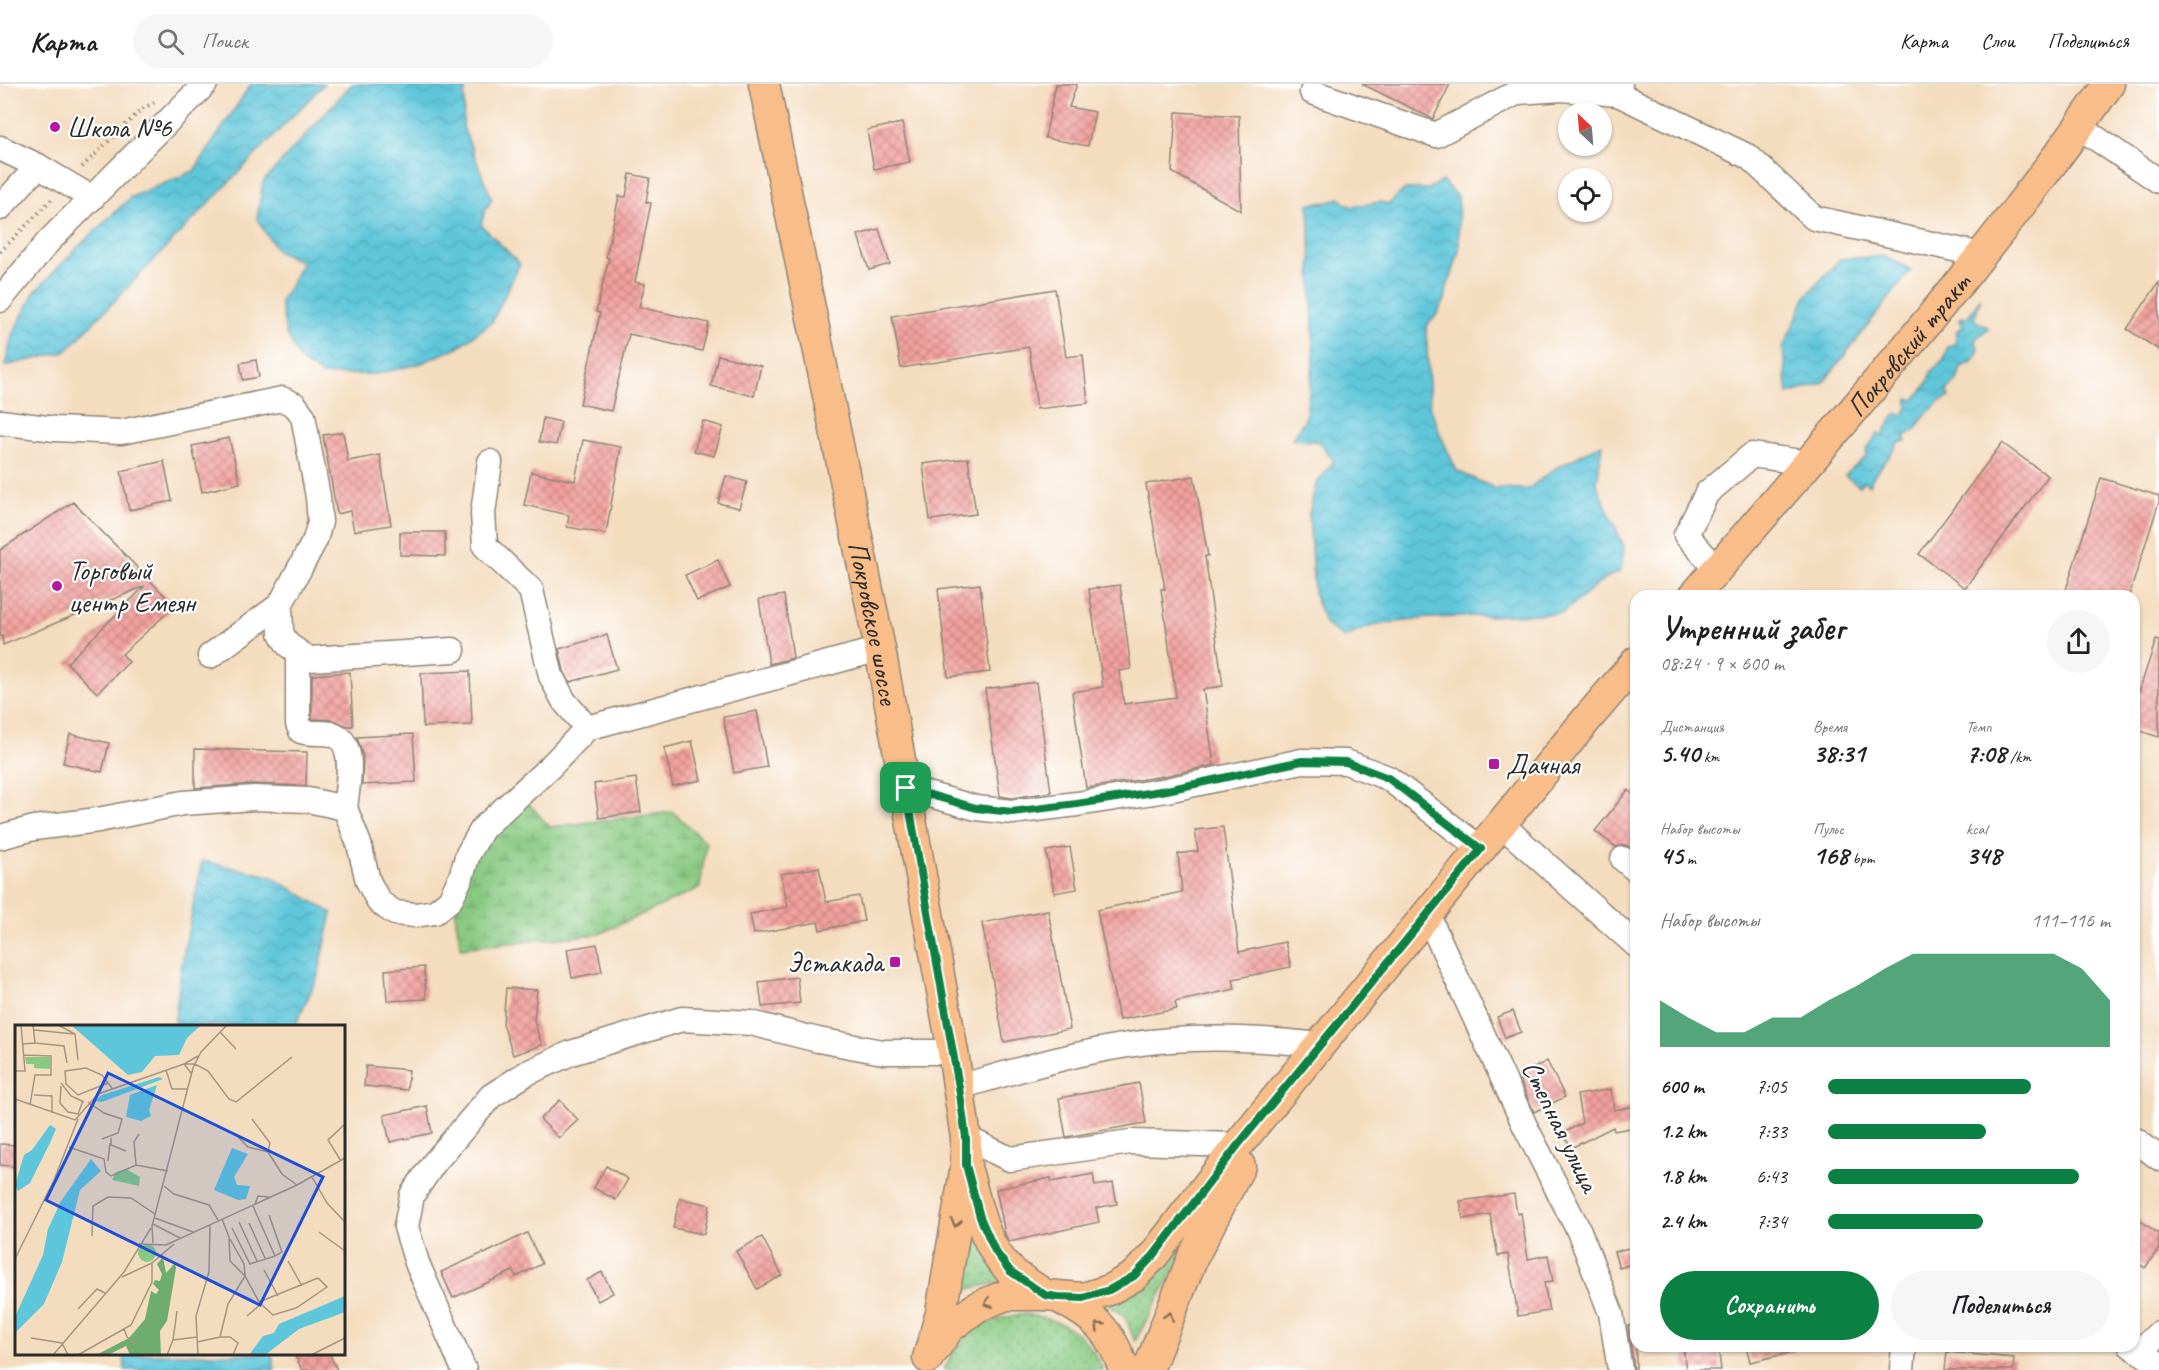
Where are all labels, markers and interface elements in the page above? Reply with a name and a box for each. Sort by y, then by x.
search box [133,14,553,68]
text: Карта [30,24,97,59]
icon: search [154,25,187,58]
text: Поиск [202,27,248,55]
text: Карта [1900,28,1948,54]
text: Слои [1981,28,2015,54]
text: Поделиться [2048,28,2129,54]
north arrow [1558,102,1612,156]
map controls [1558,102,1612,222]
place label: Школа №6 [67,110,173,145]
marker: Школа №6 [48,120,62,134]
button: locate [1558,168,1612,222]
street label: Покровский тракт [1838,265,1978,423]
street label: Покровское шоссе [841,538,908,709]
place label: Торговый центр Емеян [69,553,197,620]
marker: Торговый центр Емеян [50,579,64,593]
text: Утренний забег [1660,607,1844,649]
button: share [2047,610,2110,673]
text: 08:24 · 9 × 600 m [1660,651,1784,676]
text: Дистанция [1660,717,1724,737]
text: Время [1813,717,1847,737]
text: Темп [1966,717,1992,737]
text: 5.40 [1660,737,1700,770]
text: 38:31 [1813,737,1865,770]
text: 7:08 [1966,737,2006,770]
place label: Дачная [1506,747,1582,782]
text: km [1700,747,1719,767]
text: /km [2006,747,2031,767]
marker: Дачная [1487,757,1501,771]
pin [880,762,931,813]
icon: arrive [889,771,922,804]
text: Набор высоты [1660,819,1739,839]
text: Пульс [1813,819,1844,839]
text: kcal [1966,819,1987,839]
text: 45 [1660,839,1683,872]
text: 168 [1813,839,1849,872]
text: 348 [1966,839,2001,872]
text: m [1683,849,1696,869]
text: bpm [1849,849,1875,869]
text: Набор высоты [1660,908,1759,933]
text: 111–116 m [2031,908,2110,933]
place label: Эстакада [787,945,886,980]
marker: Эстакада [888,955,902,969]
inset map [15,1025,345,1355]
street label: Степная улица [1514,1055,1609,1200]
text: 600 m [1660,1074,1704,1099]
text: 7:05 [1756,1074,1787,1099]
text: 1.2 km [1660,1119,1707,1144]
text: 7:33 [1756,1119,1787,1144]
text: 1.8 km [1660,1164,1707,1189]
text: 6:43 [1756,1164,1787,1189]
text: 2.4 km [1660,1209,1707,1234]
text: 7:34 [1756,1209,1787,1234]
one-way arrow [951,1218,963,1227]
button: Сохранить [1660,1271,1879,1340]
button: Поделиться [1891,1271,2110,1340]
one-way arrow [983,1296,994,1308]
one-way arrow [1162,1311,1175,1321]
one-way arrow [1096,1322,1107,1333]

